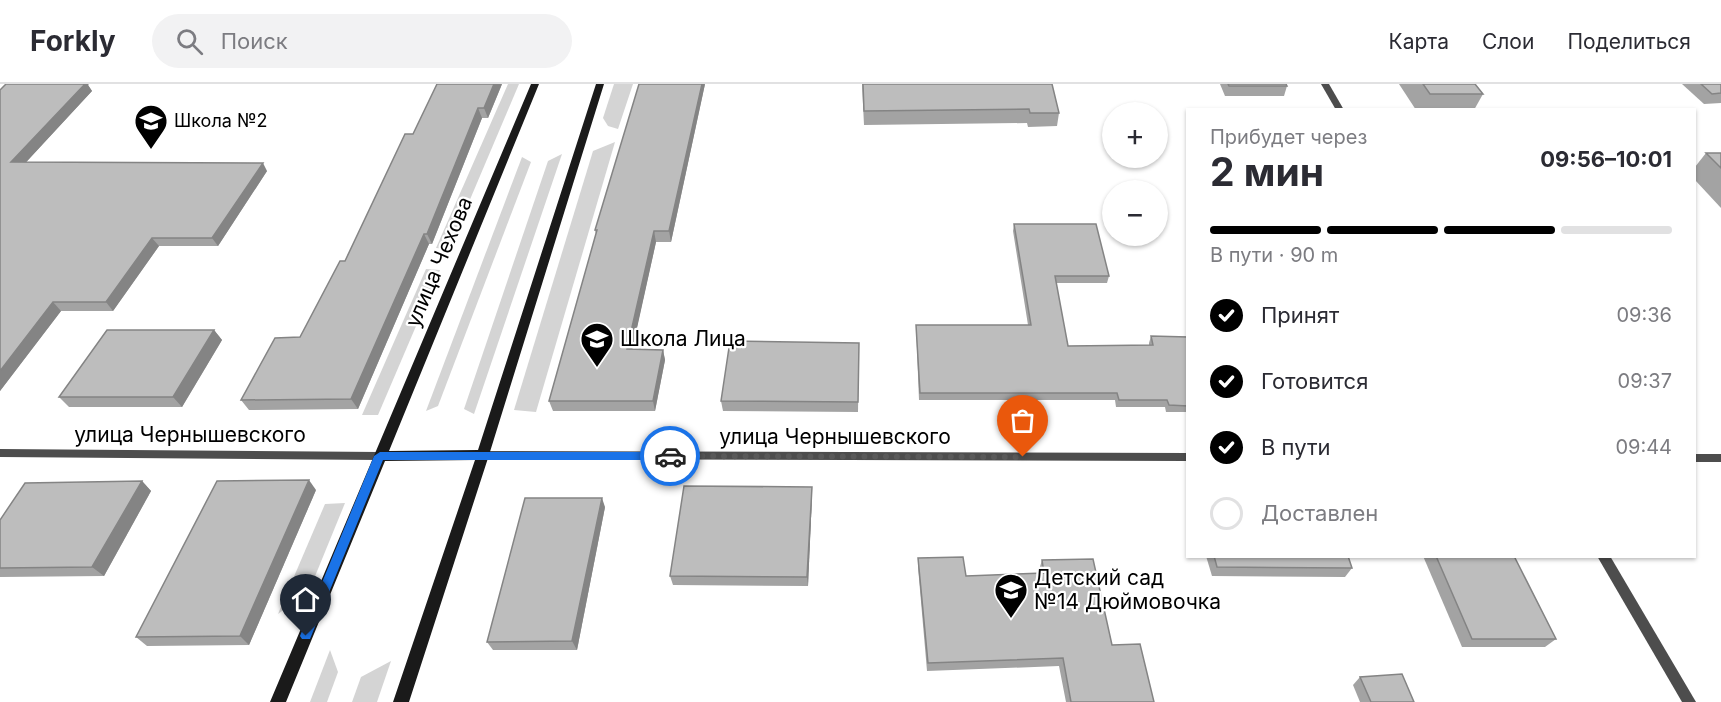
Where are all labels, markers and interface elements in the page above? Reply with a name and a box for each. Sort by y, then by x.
search box [152,14,572,68]
text: Forkly [30,24,116,58]
icon: search [173,25,206,58]
text: Поиск [221,28,288,54]
text: Карта [1389,29,1449,54]
text: Слои [1482,29,1534,54]
text: Поделиться [1567,29,1691,54]
map controls [1102,102,1168,246]
button: + [1102,102,1168,168]
school or university icon: Школа №2 [133,103,169,150]
place label: Школа №2 [174,110,268,131]
text: Прибудет через [1210,125,1367,149]
text: 09:56–10:01 [1540,146,1672,172]
text: 2 мин [1210,148,1324,195]
button: − [1102,180,1168,246]
street label: улица Чехова [400,193,477,331]
text: В пути · 90 m [1210,243,1338,267]
icon: check [1210,299,1243,332]
text: Принят [1261,302,1339,328]
text: 09:36 [1616,303,1672,327]
school or university icon: Школа Лица [579,321,615,368]
place label: Школа Лица [620,326,746,351]
icon: check [1210,365,1243,398]
text: Готовится [1261,368,1368,394]
text: 09:37 [1618,369,1672,393]
pin [997,395,1048,457]
icon: bag [1006,404,1039,437]
street label: улица Чернышевского [74,422,306,447]
street label: улица Чернышевского [719,424,951,449]
courier [640,426,700,486]
icon: check [1210,431,1243,464]
text: В пути [1261,434,1330,460]
text: 09:44 [1615,435,1672,459]
icon: car [654,440,687,473]
text: Доставлен [1261,500,1378,526]
place label: Детский сад №14 Дюймовочка [1034,565,1221,614]
school or university icon: Детский сад №14 Дюймовочка [993,572,1029,619]
pin [280,574,331,636]
icon: home [289,583,322,616]

